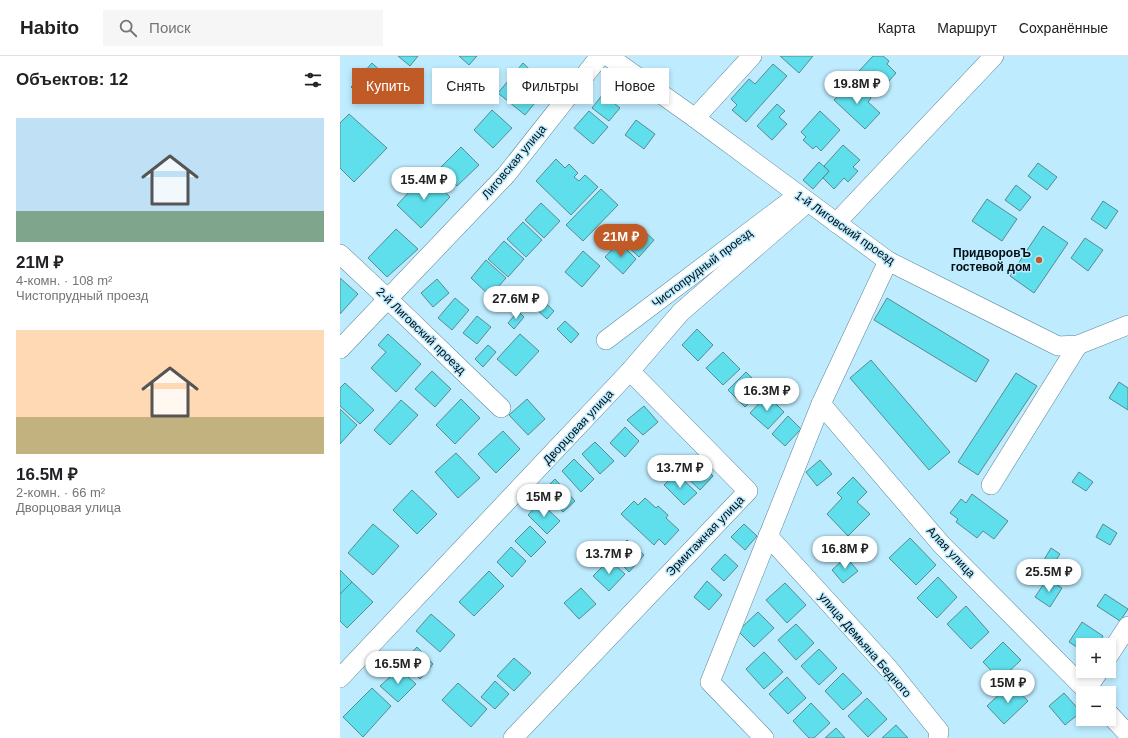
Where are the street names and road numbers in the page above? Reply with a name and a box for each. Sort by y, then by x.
street label: Лиговская улица [479,122,549,202]
street label: 1-й Лиговский проезд [792,188,898,268]
street label: Чистопрудный проезд [649,226,755,310]
street label: 2-й Лиговский проезд [373,285,469,377]
street label: Дворцовая улица [540,387,616,467]
street label: Эрмитажная улица [663,493,747,579]
street label: Алая улица [924,524,978,581]
street label: улица Демьяна Бедного [816,590,914,700]

